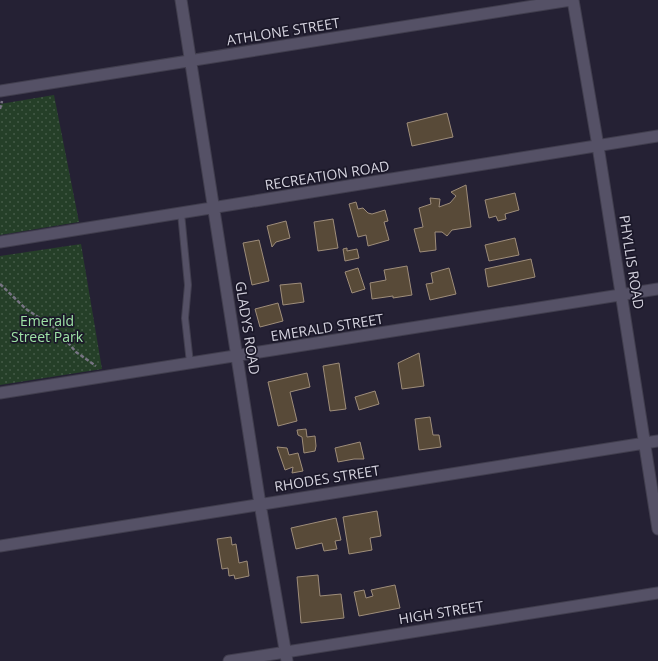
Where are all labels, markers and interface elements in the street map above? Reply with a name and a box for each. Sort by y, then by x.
street label: ATHLONE STREET [225,13,341,49]
street label: RECREATION ROAD [263,156,391,194]
street label: PHYLLIS ROAD [615,214,649,310]
street label: GLADYS ROAD [231,280,265,376]
street label: EMERALD STREET [269,309,385,345]
park label: Emerald Street Park [11,311,84,346]
street label: RHODES STREET [273,460,381,496]
street label: HIGH STREET [397,596,485,628]

